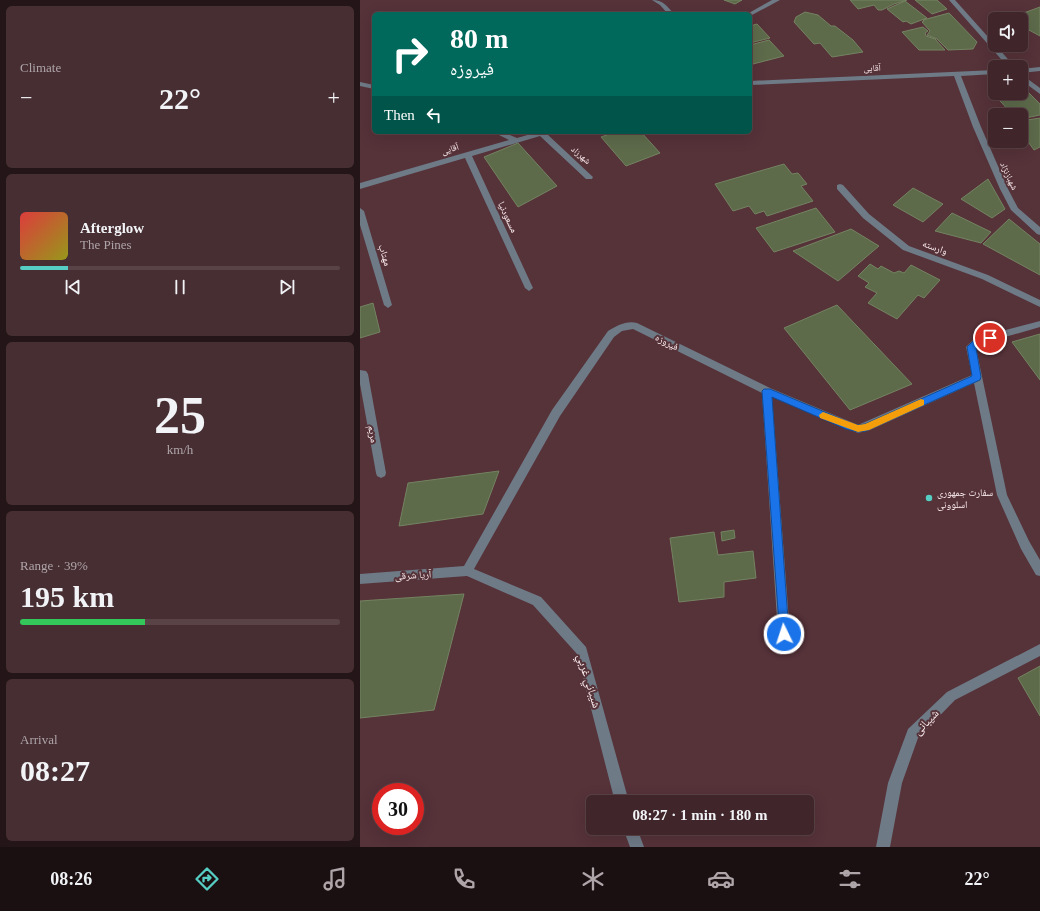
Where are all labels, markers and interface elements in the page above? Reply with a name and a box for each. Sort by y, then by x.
map controls [988,12,1028,148]
button: sound [988,12,1028,52]
text: 80 m [450,23,508,54]
icon: right [384,28,436,80]
text: فیروزه [450,59,494,79]
text: Climate [20,60,61,75]
button: + [988,60,1028,100]
street label: آقایی [863,63,882,73]
text: 22° [159,82,201,115]
text: − [20,85,32,110]
text: + [328,85,340,110]
icon: left [423,104,445,126]
text: Then [384,107,415,123]
button: − [988,108,1028,148]
street label: آقایی [440,141,461,156]
street label: شهرزاد [569,144,593,166]
street label: شهبازنژاد [998,160,1020,192]
street label: مسعودنیا [496,200,520,235]
text: Afterglow [80,220,144,236]
text: The Pines [80,237,132,252]
street label: وارسته [921,237,949,257]
street label: مهتاب [376,243,394,268]
icon: previous [62,276,84,298]
icon: pause [169,276,191,298]
icon: next [276,276,298,298]
pin [973,321,1007,355]
icon: arrive [979,327,1001,349]
street label: فیروزه [654,332,680,353]
text: 25 [154,387,206,444]
street label: مریم [364,425,380,444]
text: km/h [167,442,193,457]
place label: سفارت جمهوری اسلوونی [937,487,993,511]
marker: سفارت جمهوری اسلوونی [924,493,934,503]
text: Range · 39% [20,558,88,573]
street label: آریا شرقی [394,568,432,583]
text: 195 km [20,580,114,613]
position arrow [763,613,805,655]
street label: شيباني غربي [571,652,604,711]
street label: شیبانی [910,706,942,738]
text: Arrival [20,732,58,747]
text: 08:27 [20,754,90,787]
speed limit sign: 30 [372,783,424,835]
text: 08:27 · 1 min · 180 m [633,807,768,823]
icon: directions [193,865,221,893]
icon: music [321,865,349,893]
icon: phone [450,865,478,893]
icon: climate [579,865,607,893]
icon: car [707,865,735,893]
icon: filters [836,865,864,893]
text: 08:26 [50,869,92,889]
text: 22° [964,869,990,889]

